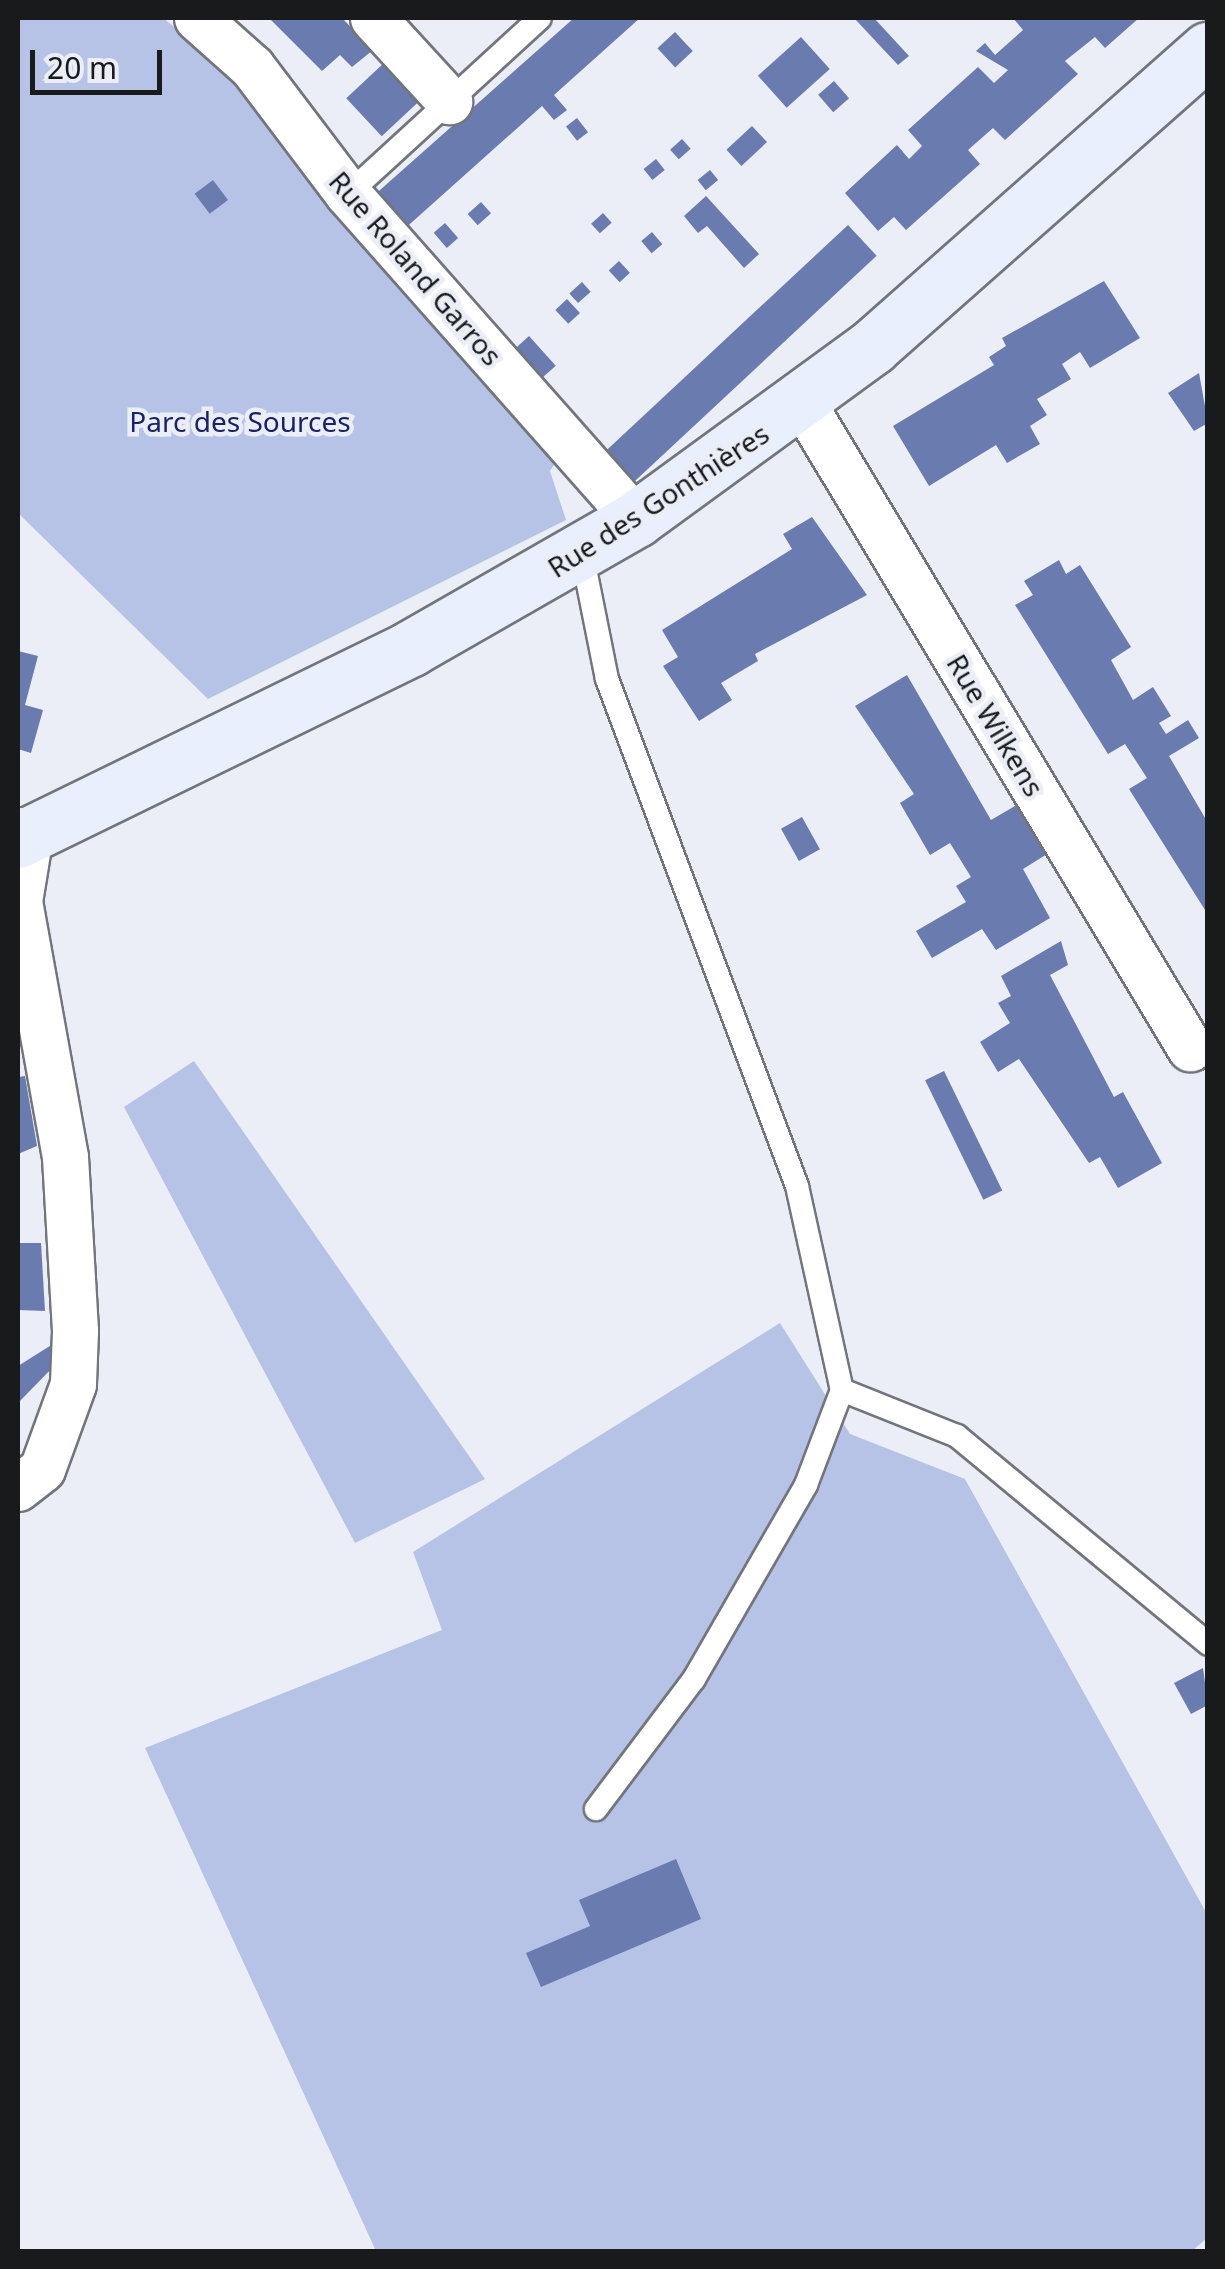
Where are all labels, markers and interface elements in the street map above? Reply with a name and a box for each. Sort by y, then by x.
scale bar [35,30,168,92]
text: 20 m [47,47,117,88]
street label: Rue Roland Garros [323,164,509,372]
park label: Parc des Sources [129,404,351,438]
street label: Rue des Gonthières [541,416,775,584]
street label: Rue Wilkens [940,648,1052,802]

